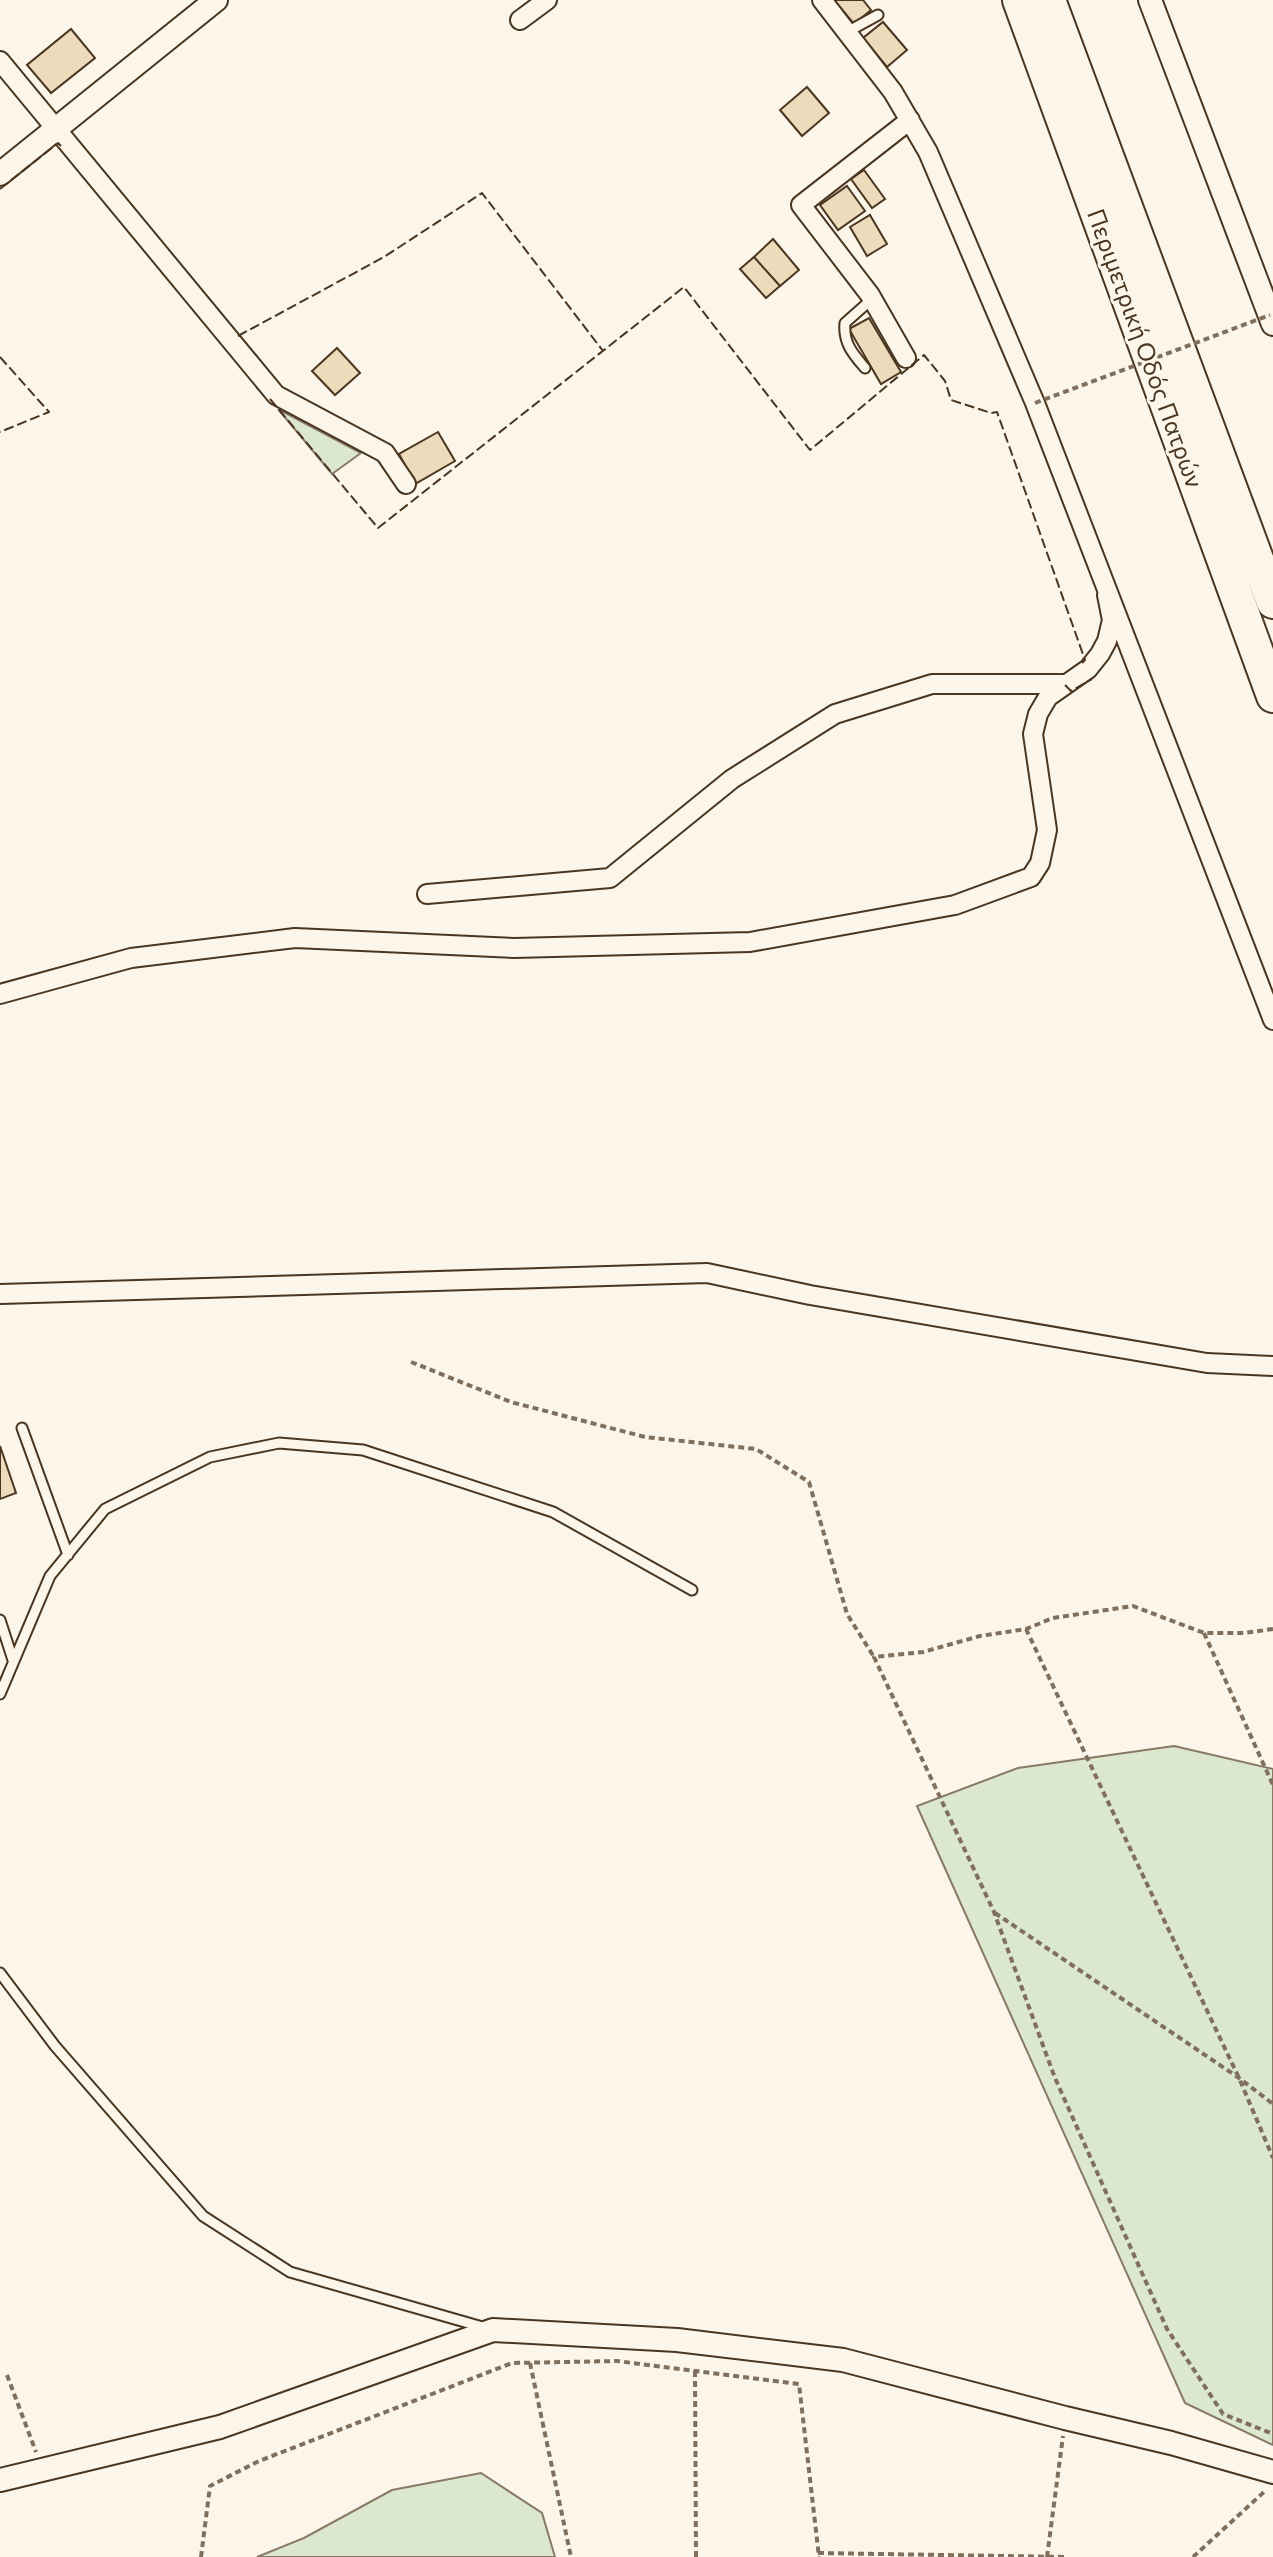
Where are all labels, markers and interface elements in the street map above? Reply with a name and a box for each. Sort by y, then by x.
street label: Περιμετρική Οδός Πατρών [1082,205,1210,491]

